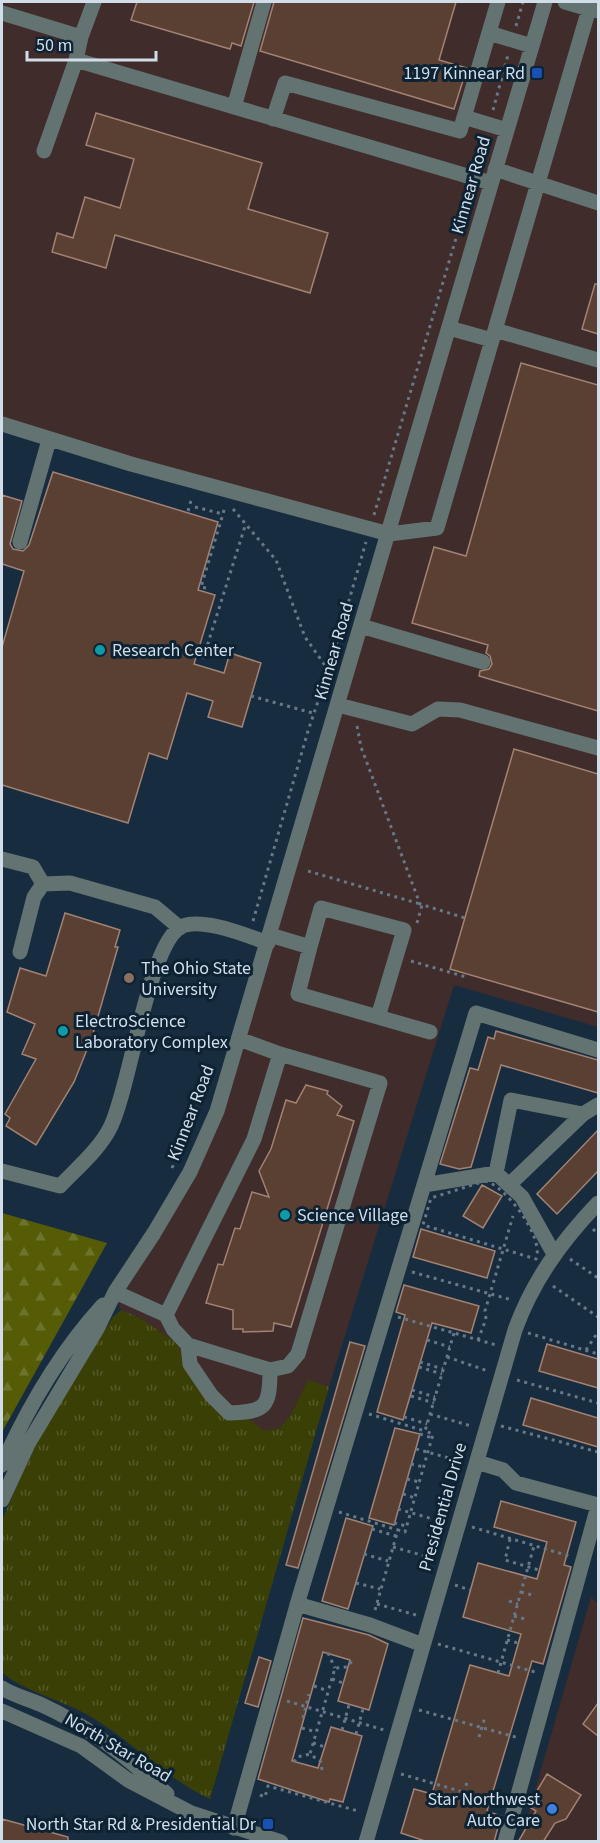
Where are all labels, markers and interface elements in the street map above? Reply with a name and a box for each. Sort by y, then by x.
scale bar [27,24,156,62]
text: 50 m [36,33,72,58]
place label: 1197 Kinnear Rd [403,61,525,86]
marker: 1197 Kinnear Rd [530,66,544,80]
street label: Kinnear Road [445,133,497,237]
street label: Kinnear Road [308,599,360,703]
place label: Research Center [112,638,235,663]
marker: Research Center [93,643,107,657]
place label: The Ohio State University [141,956,251,1002]
marker: The Ohio State University [122,971,136,985]
place label: ElectroScience Laboratory Complex [75,1009,228,1055]
marker: ElectroScience Laboratory Complex [56,1024,70,1038]
street label: Kinnear Road [161,1061,221,1165]
place label: Science Village [297,1203,408,1228]
marker: Science Village [278,1208,292,1222]
street label: Presidential Drive [413,1440,473,1574]
street label: North Star Road [60,1707,176,1789]
place label: Star Northwest Auto Care [428,1787,540,1833]
marker: Star Northwest Auto Care [545,1802,559,1816]
place label: North Star Rd & Presidential Dr [26,1812,257,1837]
marker: North Star Rd & Presidential Dr [261,1817,275,1831]

